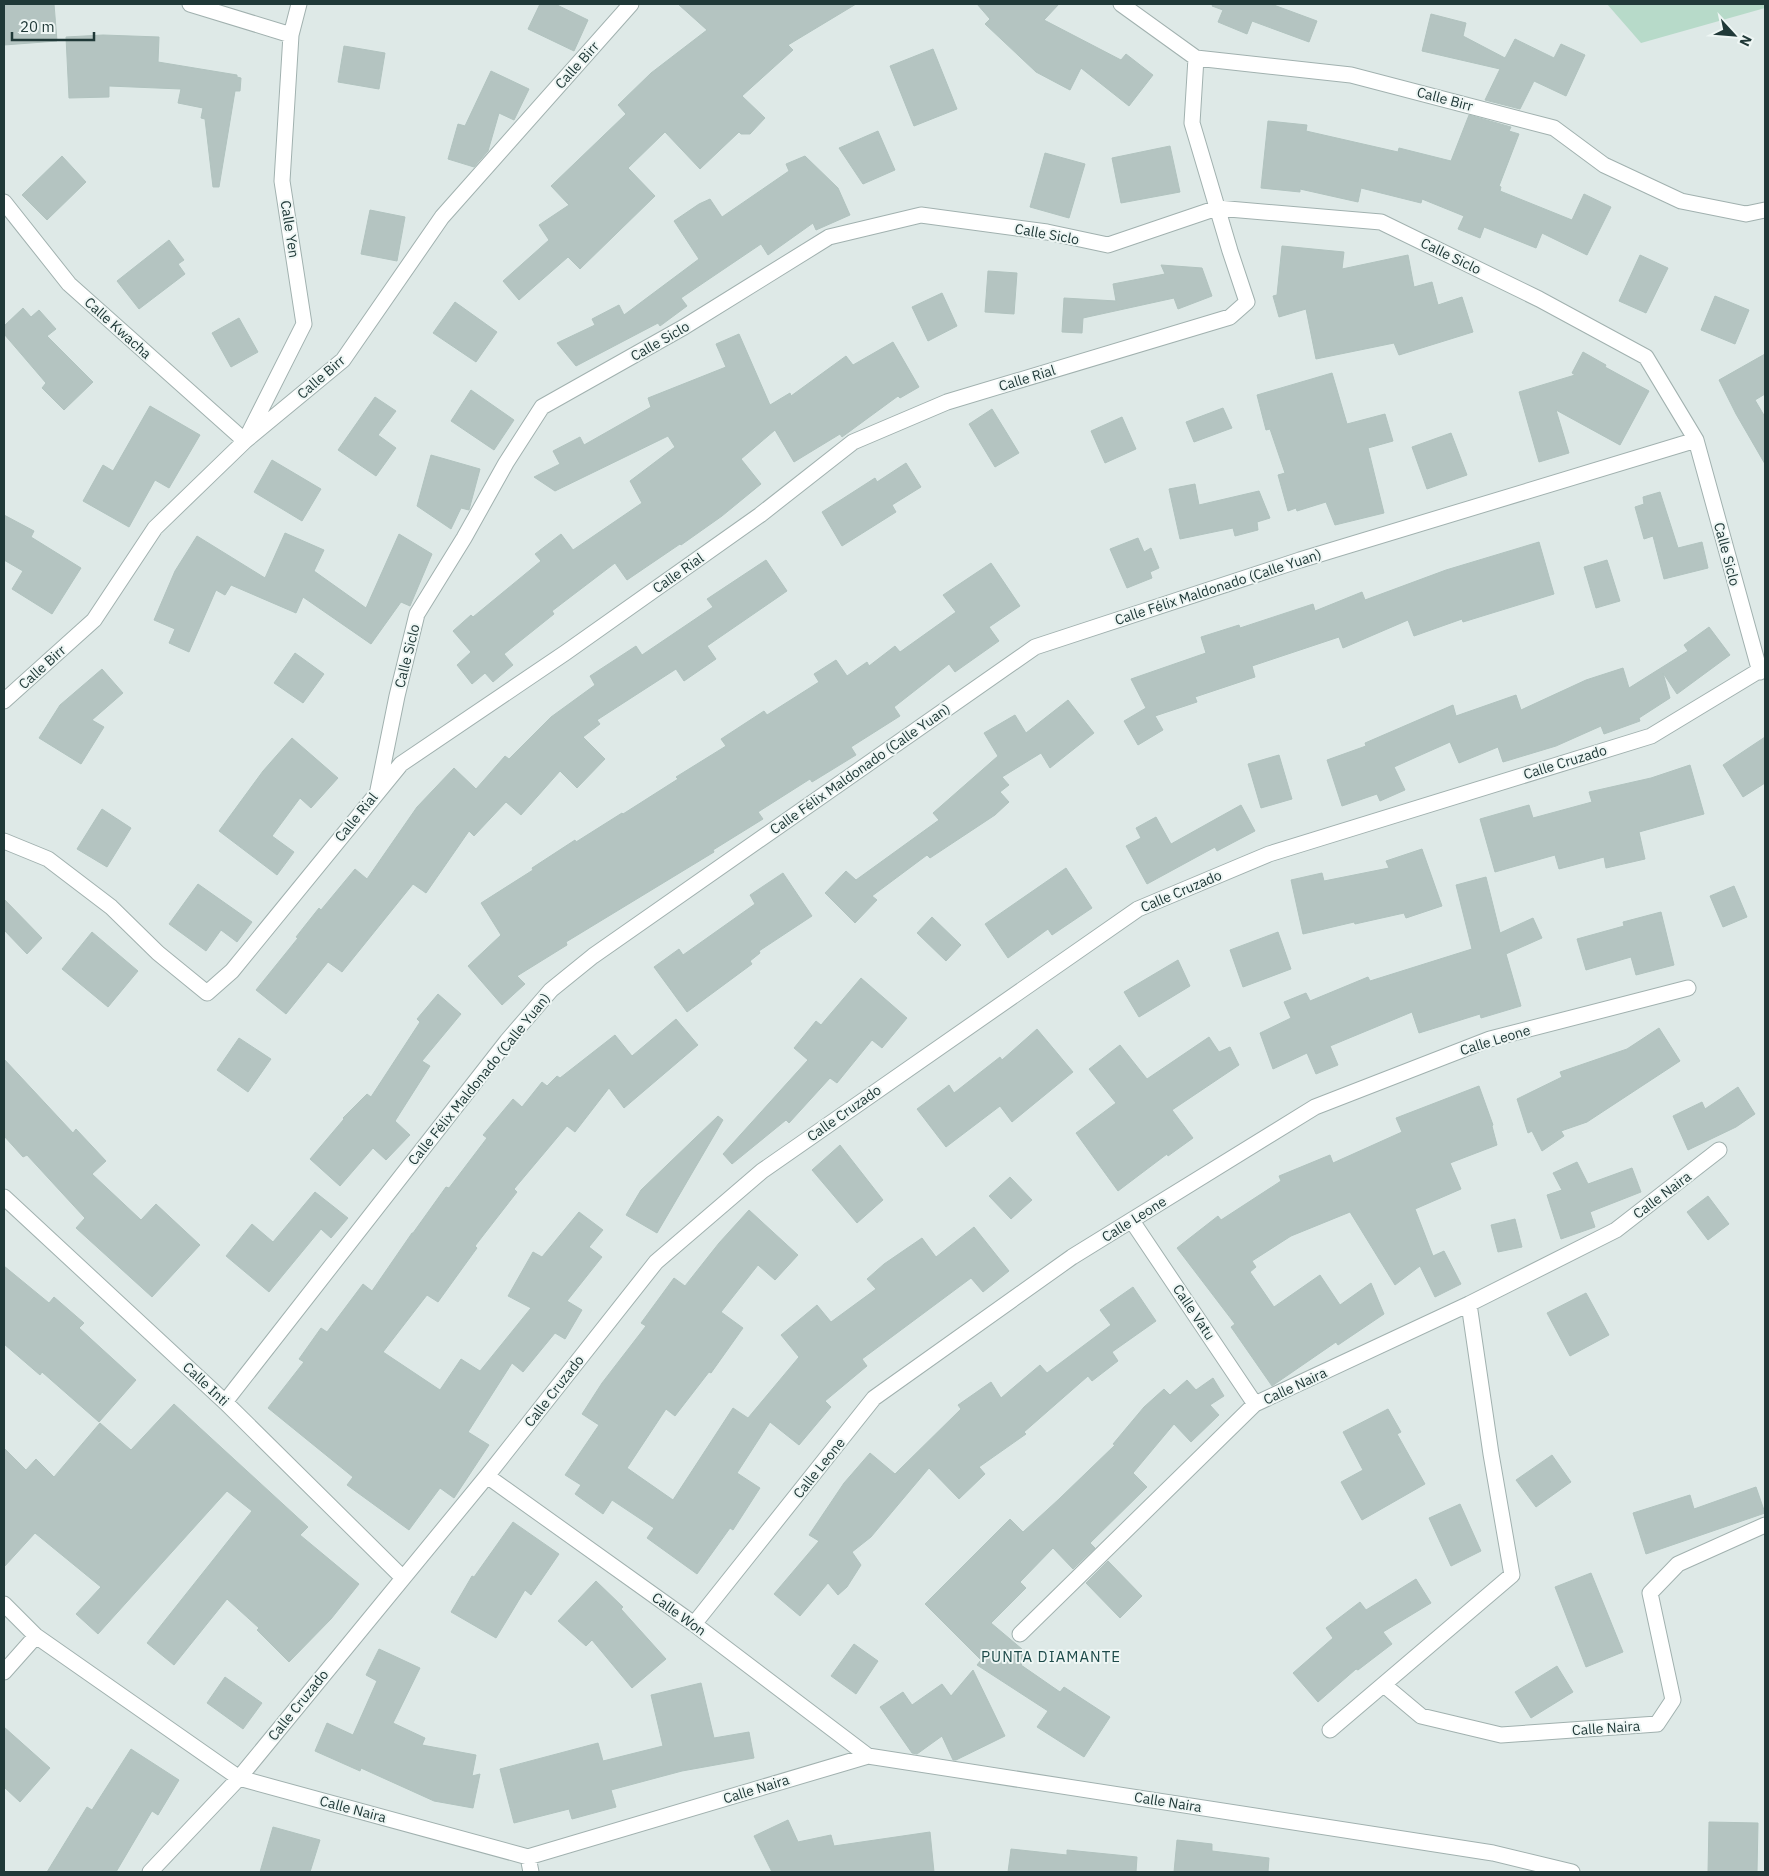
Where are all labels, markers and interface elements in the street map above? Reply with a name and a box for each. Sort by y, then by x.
scale bar [12,10,95,42]
north arrow [1709,10,1759,60]
text: 20 m [20,17,55,36]
text: N [1735,32,1756,49]
street label: Calle Birr [551,38,603,92]
street label: Calle Birr [1415,83,1475,115]
street label: Calle Yen [277,199,303,259]
street label: Calle Siclo [1013,219,1081,249]
street label: Calle Siclo [1418,234,1484,278]
street label: Calle Kwacha [81,293,156,363]
street label: Calle Siclo [627,317,693,365]
street label: Calle Birr [293,351,349,403]
street label: Calle Rial [996,361,1058,395]
street label: Calle Siclo [1710,520,1744,588]
street label: Calle Félix Maldonado (Calle Yuan) [1112,545,1324,629]
street label: Calle Rial [649,549,707,597]
street label: Calle Siclo [390,622,424,690]
street label: Calle Birr [15,641,69,693]
street label: Calle Félix Maldonado (Calle Yuan) [766,700,954,838]
street label: Calle Cruzado [1521,741,1609,783]
street label: Calle Rial [331,788,382,845]
street label: Calle Cruzado [1138,866,1224,916]
street label: Calle Félix Maldonado (Calle Yuan) [404,989,554,1169]
street label: Calle Leone [1458,1021,1533,1059]
street label: Calle Cruzado [803,1081,885,1145]
street label: Calle Naira [1629,1167,1695,1223]
street label: Calle Leone [1098,1192,1170,1246]
street label: Calle Vatu [1169,1281,1219,1343]
street label: Calle Cruzado [520,1351,588,1431]
street label: Calle Inti [179,1358,233,1410]
street label: Calle Naira [1260,1363,1330,1409]
street label: Calle Leone [789,1434,849,1502]
street label: Calle Won [648,1588,710,1640]
district label: PUNTA DIAMANTE [981,1647,1121,1666]
street label: Calle Cruzado [264,1666,332,1744]
street label: Calle Naira [1571,1717,1641,1739]
street label: Calle Naira [721,1770,792,1808]
street label: Calle Naira [1133,1788,1204,1816]
street label: Calle Naira [318,1791,389,1827]

